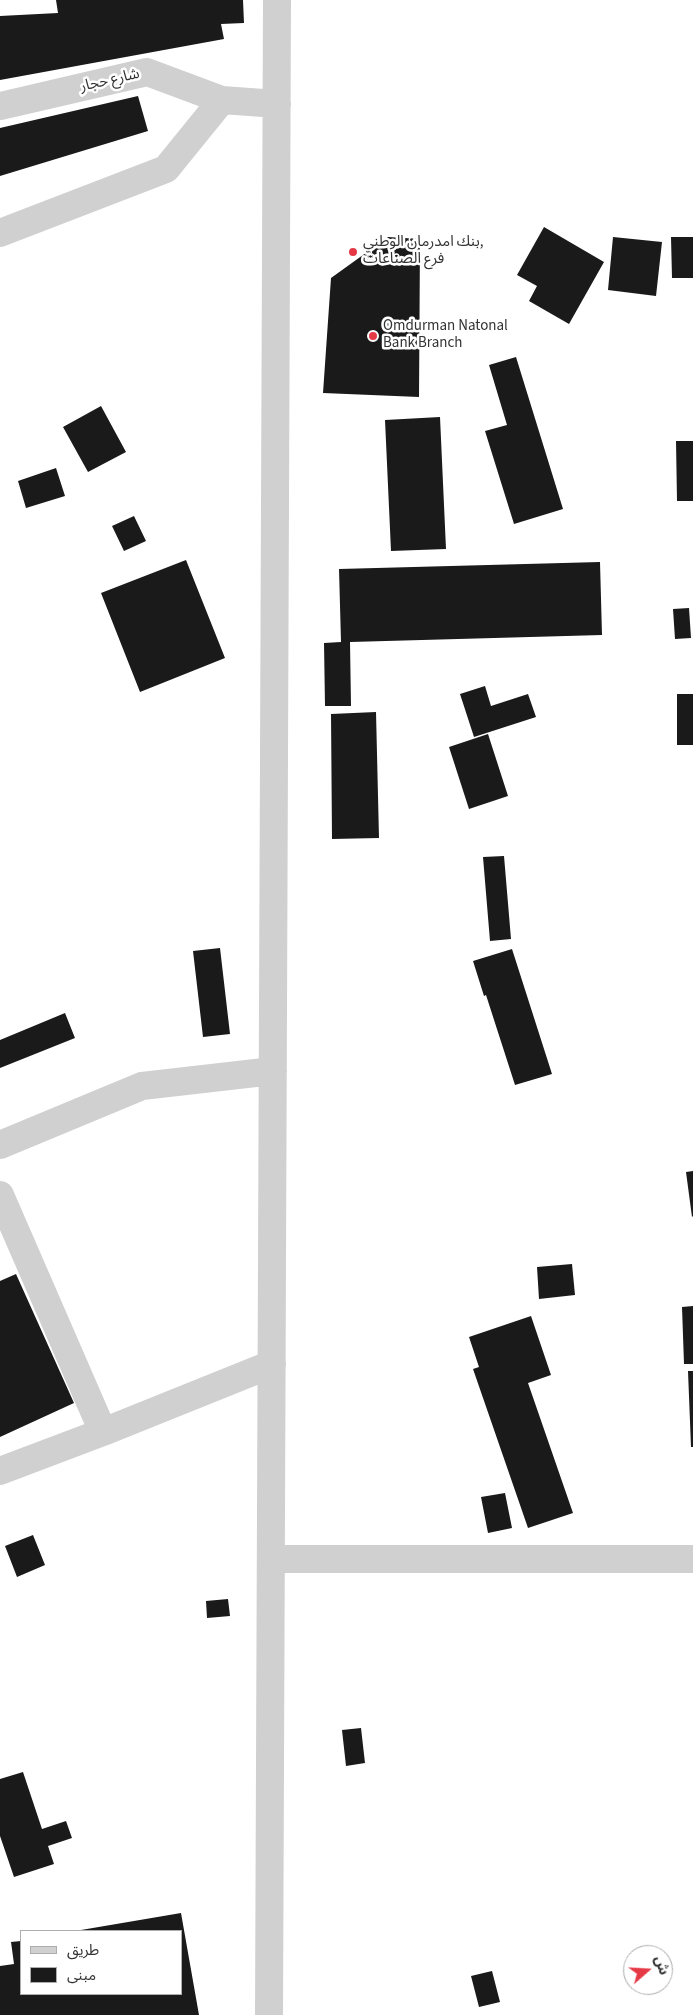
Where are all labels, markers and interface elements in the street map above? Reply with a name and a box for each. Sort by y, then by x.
street label: شارع حجار [79,65,141,97]
place label: بنك امدرمان الوطني, فرع الصناعات [363,234,483,269]
marker: بنك امدرمان الوطني, فرع الصناعات [347,246,359,258]
place label: Omdurman Natonal Bank Branch [383,318,508,353]
marker: Omdurman Natonal Bank Branch [367,330,379,342]
legend [20,1930,182,1995]
text: طريق [67,1940,99,1961]
north arrow [623,1945,673,1995]
text: ش [649,1953,674,1978]
text: مبنى [67,1965,96,1986]

